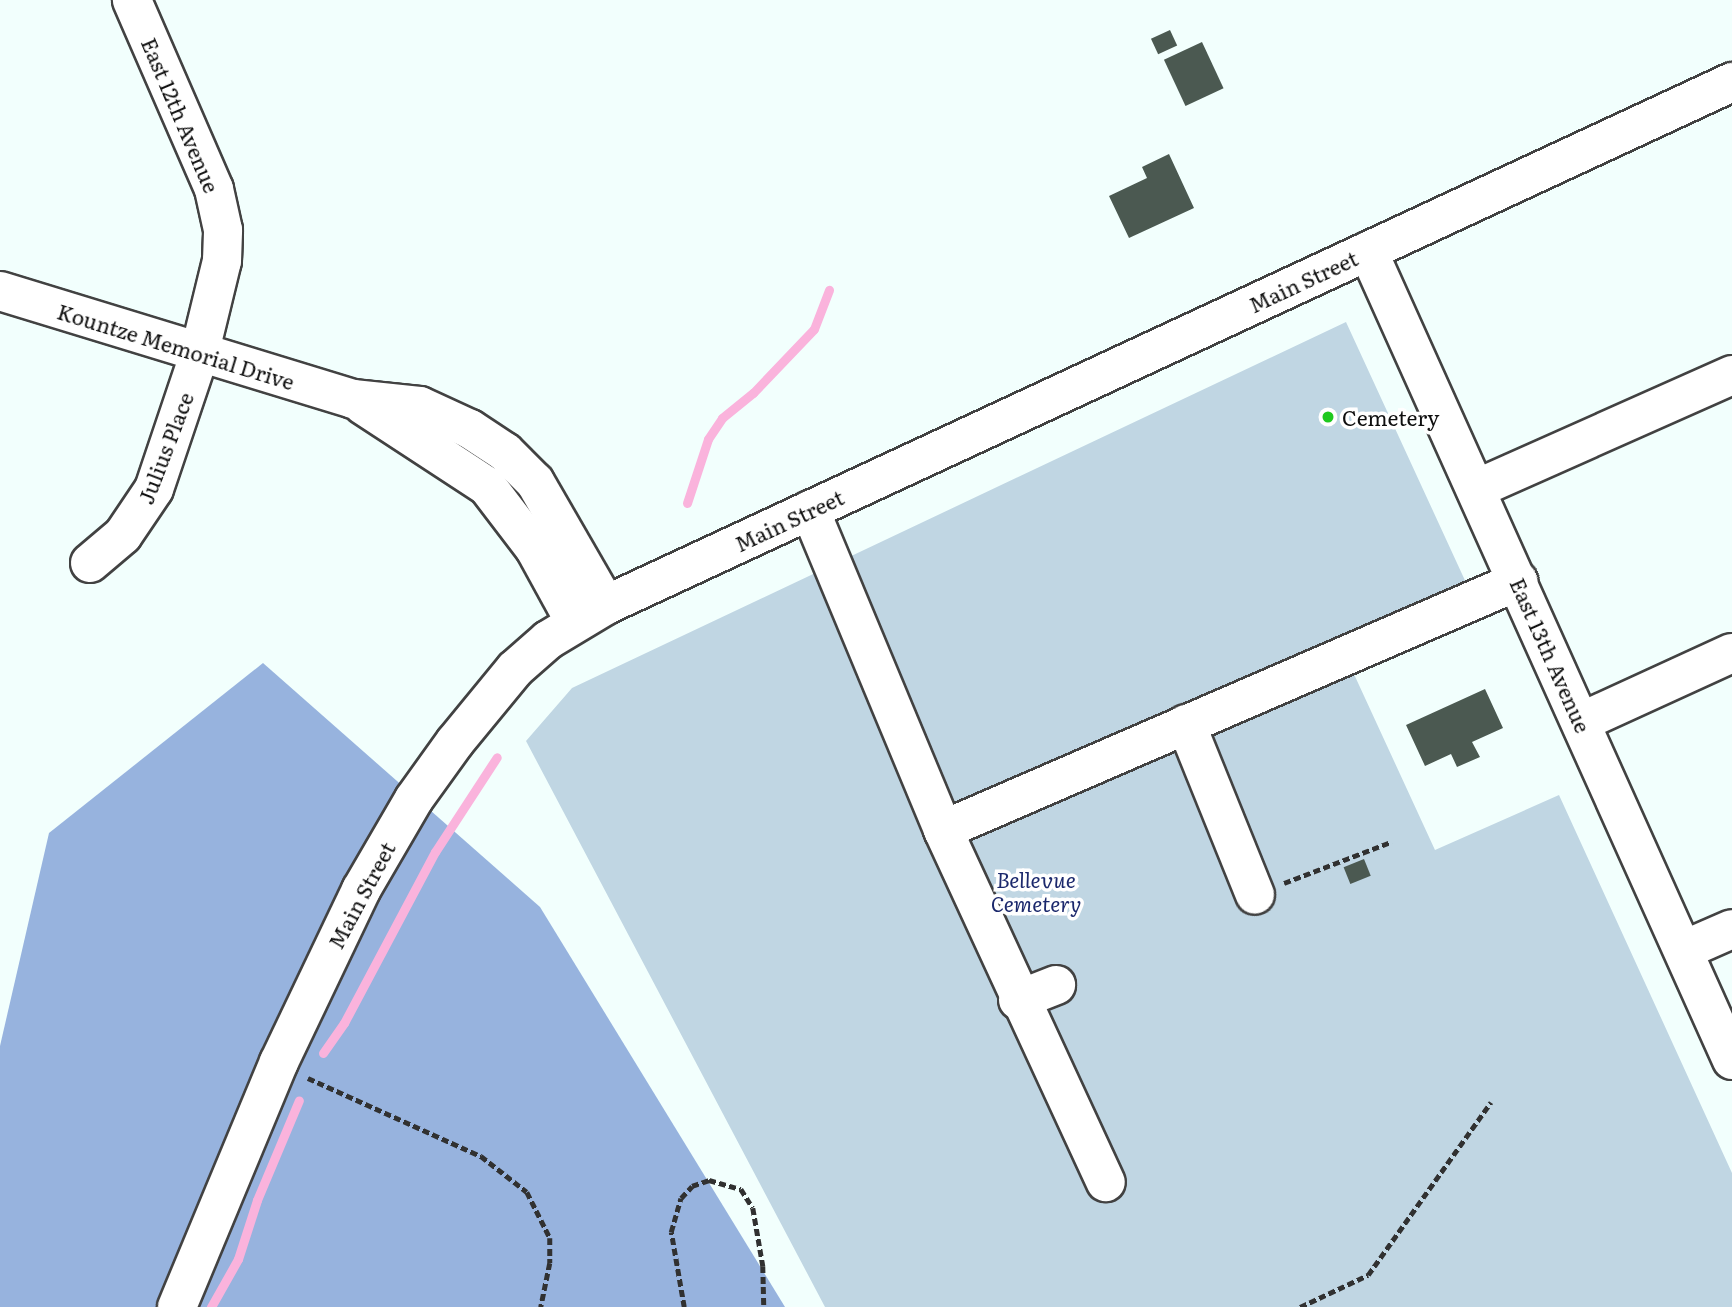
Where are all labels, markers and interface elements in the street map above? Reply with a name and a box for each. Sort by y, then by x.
street label: East 12th Avenue [137,34,225,196]
street label: Main Street [1245,245,1361,317]
street label: Kountze Memorial Drive [55,298,297,394]
street label: Julius Place [132,389,198,507]
place label: Cemetery [1342,404,1439,430]
marker: Cemetery [1320,409,1336,425]
street label: Main Street [731,484,847,556]
street label: East 13th Avenue [1506,574,1596,736]
street label: Main Street [322,837,400,953]
park label: Bellevue Cemetery [991,866,1081,916]

